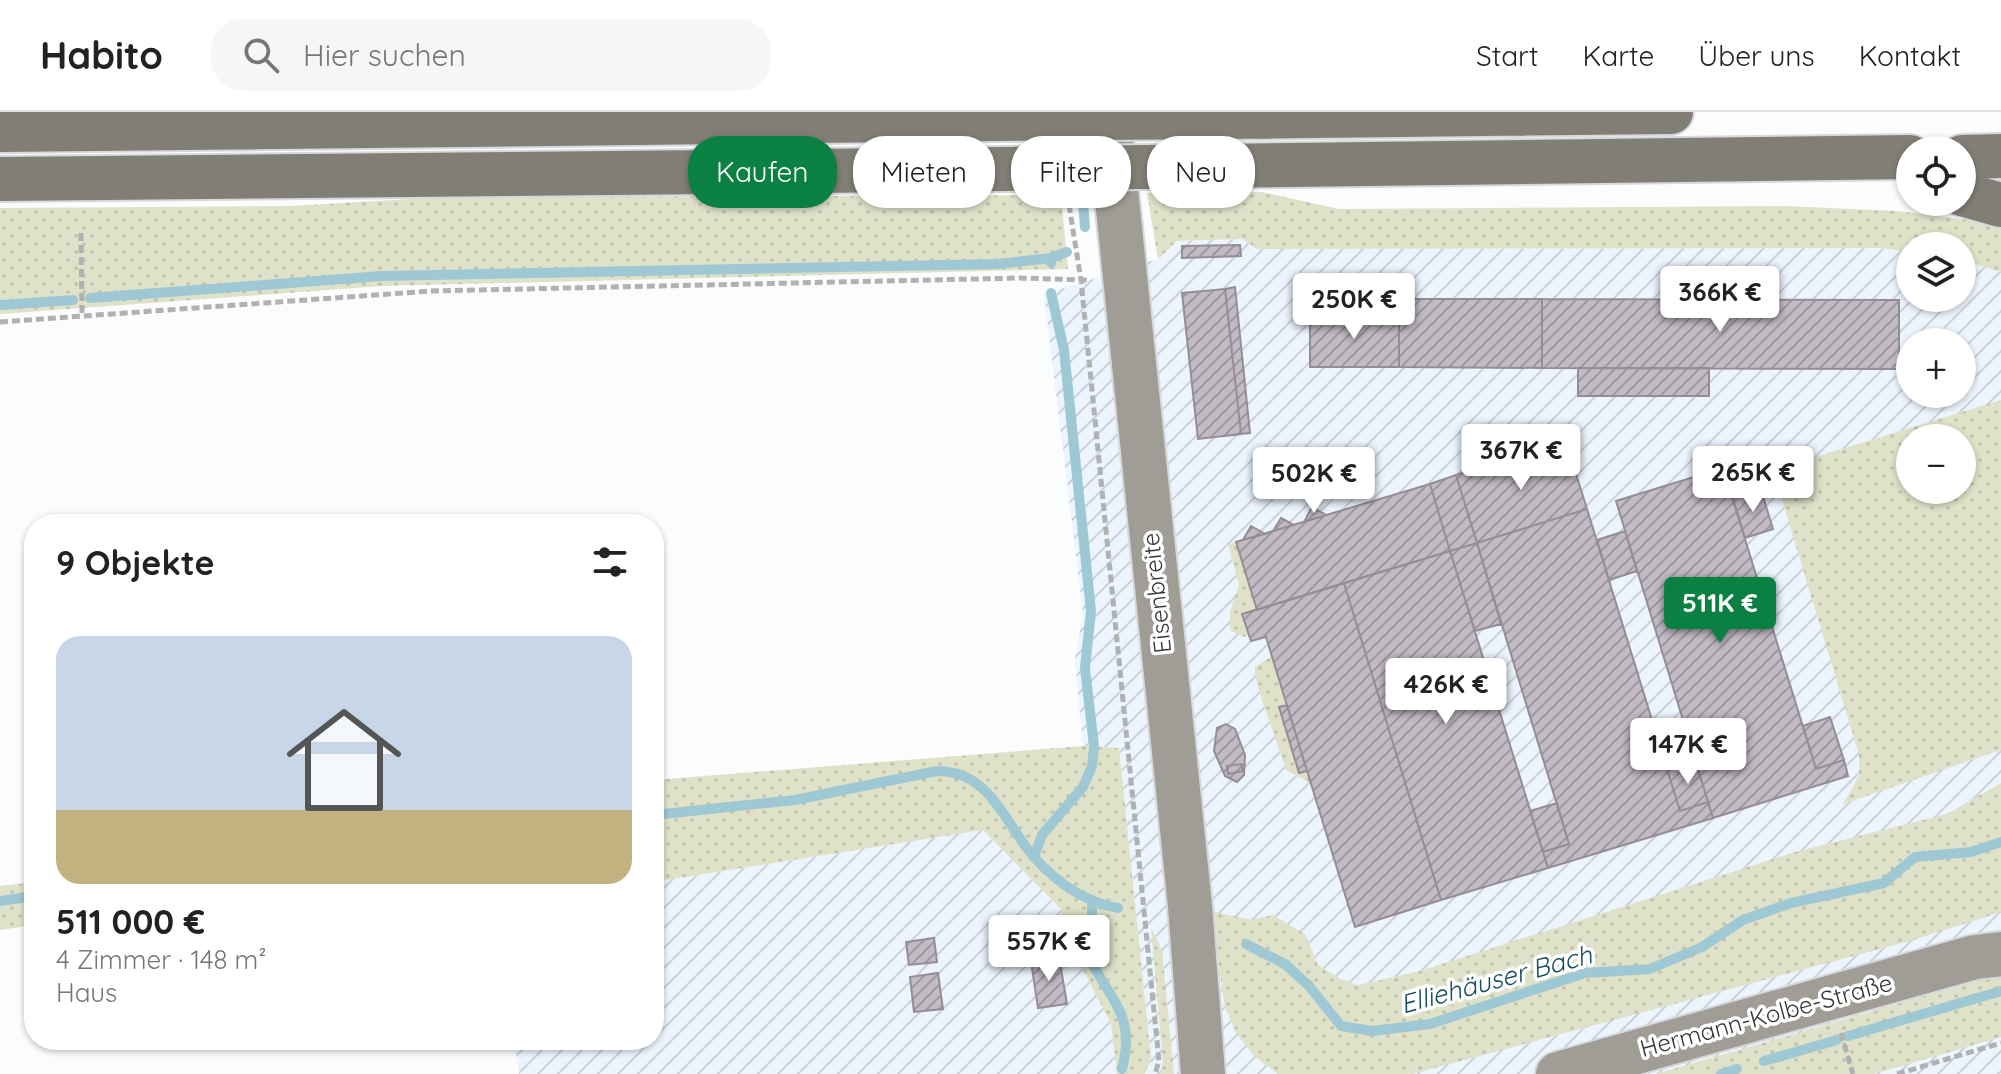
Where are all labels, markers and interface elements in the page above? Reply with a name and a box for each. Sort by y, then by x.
search box [211,19,771,91]
text: Habito [40,31,163,79]
icon: search [239,33,283,77]
text: Hier suchen [303,36,466,74]
text: Start [1476,38,1538,73]
text: Karte [1582,38,1654,73]
text: Über uns [1698,38,1815,73]
text: Kontakt [1859,38,1961,73]
chip: Kaufen [688,136,837,208]
chip: Mieten [853,136,995,208]
chip: Filter [1011,136,1131,208]
chip: Neu [1147,136,1255,208]
map controls [1896,136,1976,504]
button: locate [1896,136,1976,216]
button: layers [1896,232,1976,312]
pin: 366K € [1655,266,1785,334]
pin: 250K € [1289,273,1419,341]
text: 366K € [1678,275,1762,308]
text: 250K € [1311,282,1397,315]
button: + [1896,328,1976,408]
pin: 367K € [1456,424,1586,492]
button: − [1896,424,1976,504]
text: 367K € [1479,433,1563,466]
pin: 265K € [1688,446,1818,514]
pin: 502K € [1249,447,1379,515]
text: 265K € [1711,455,1795,488]
text: 502K € [1271,456,1357,489]
street label: Eisenbreite [1135,531,1177,655]
icon: filters [588,540,632,584]
text: 9 Objekte [56,541,215,584]
pin: 511K € [1655,577,1785,645]
text: 511K € [1682,586,1758,619]
pin: 426K € [1381,658,1511,726]
text: 426K € [1403,667,1489,700]
icon: home [272,688,416,832]
pin: 147K € [1623,718,1753,786]
text: 147K € [1648,727,1728,760]
text: 511 000 € [56,900,205,943]
pin: 557K € [984,915,1114,983]
text: 557K € [1007,924,1091,957]
water label: Elliehäuser Bach [1397,937,1597,1020]
text: 4 Zimmer · 148 m² [56,943,267,976]
street label: Hermann-Kolbe-Straße [1637,967,1895,1063]
text: Haus [56,976,117,1009]

